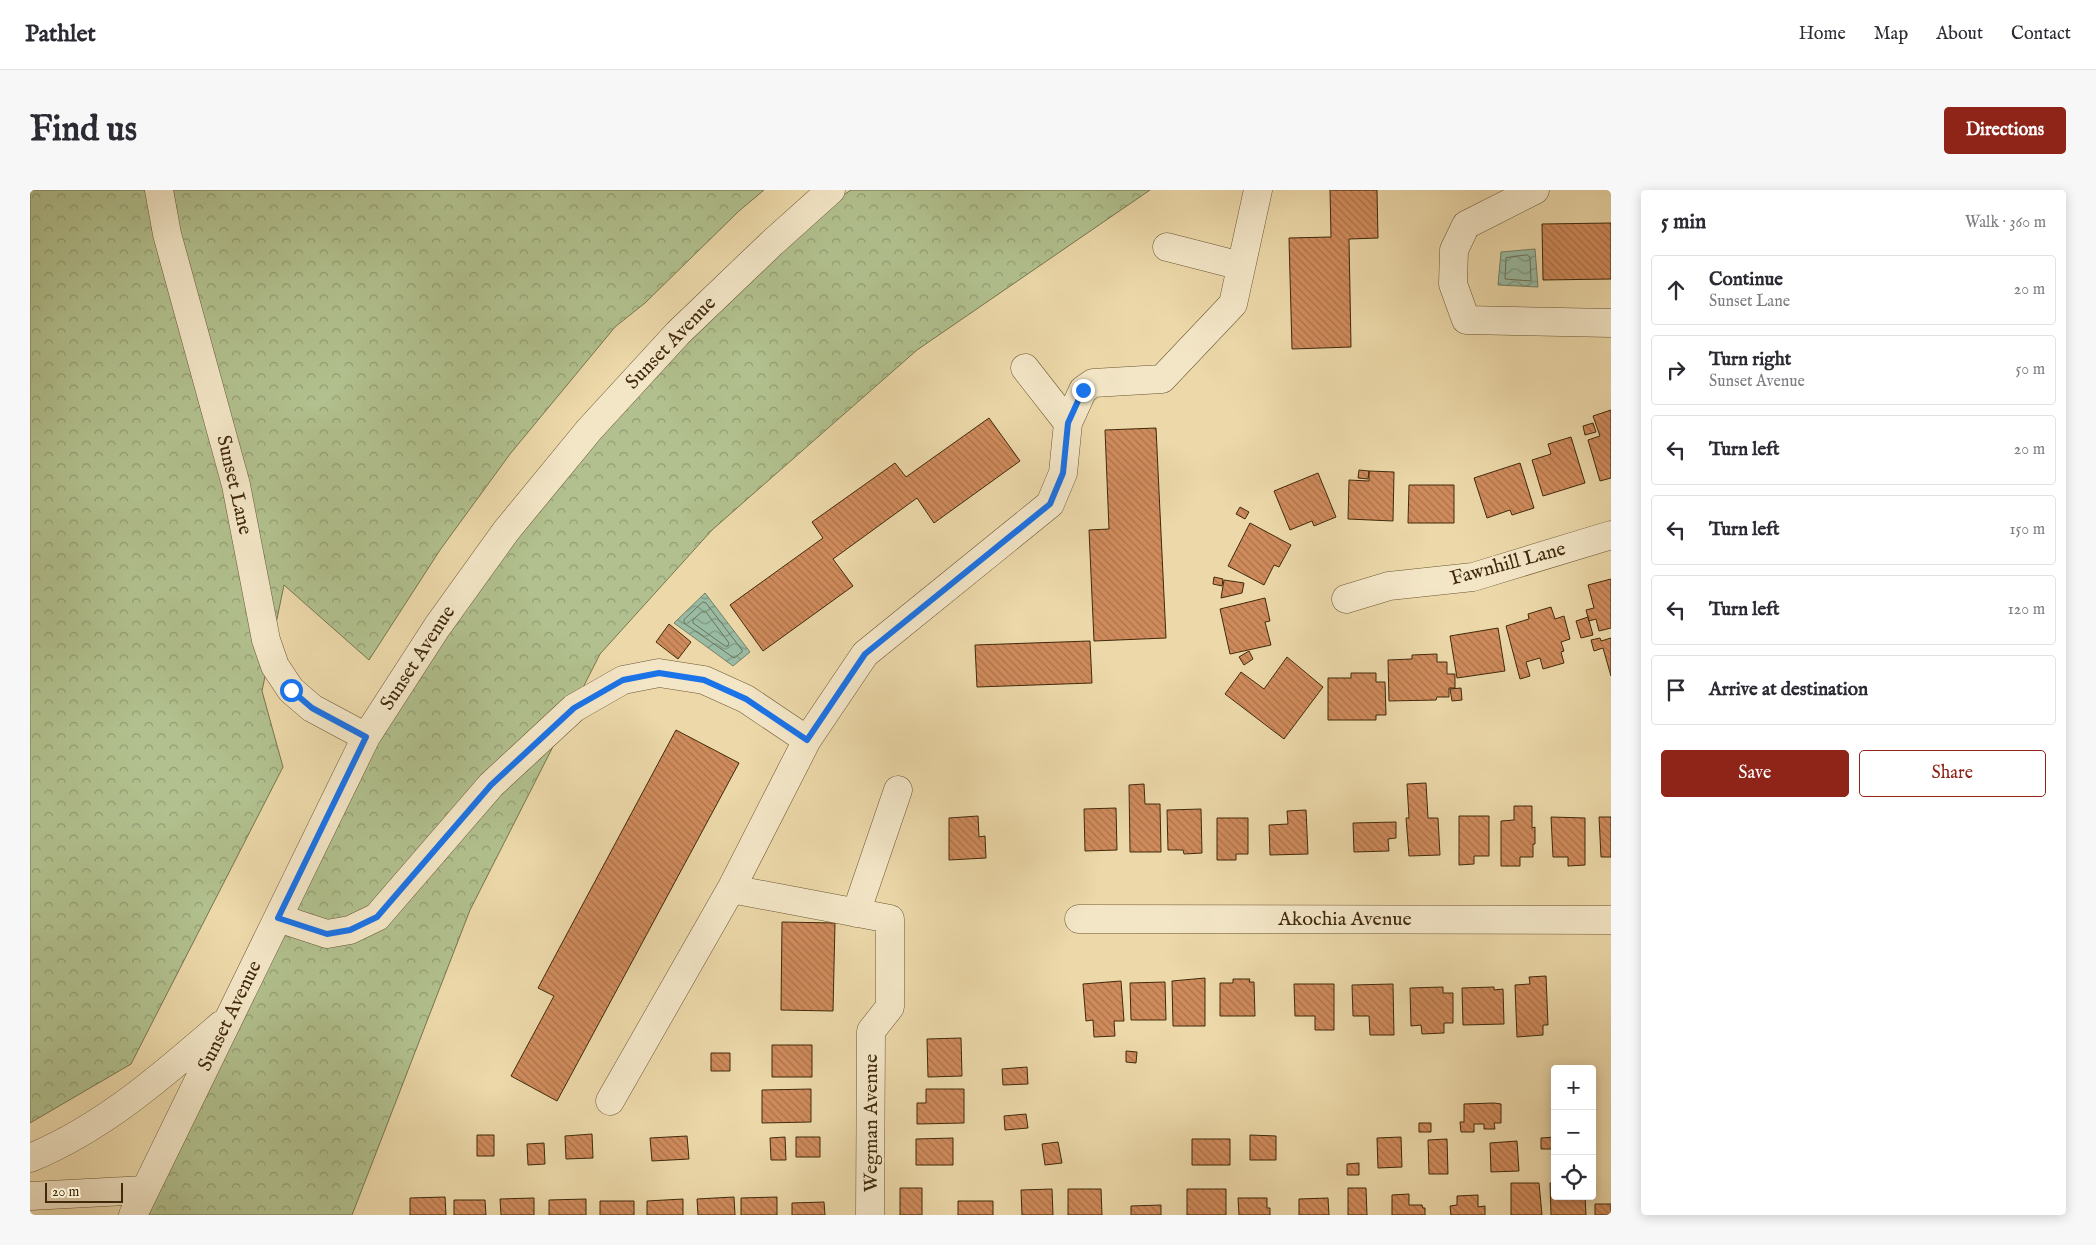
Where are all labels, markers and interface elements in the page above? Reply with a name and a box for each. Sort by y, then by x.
text: Pathlet [25,19,96,50]
text: Home [1799,23,1846,46]
text: Map [1874,23,1908,46]
text: About [1936,23,1983,46]
text: Contact [2011,23,2071,46]
button: Directions [1944,107,2066,154]
text: Find us [30,108,137,153]
text: 5 min [1661,209,1706,236]
text: Walk · 360 m [1965,213,2046,233]
text: Continue [1709,268,1783,292]
icon: ahead [1662,276,1690,304]
text: 20 m [2014,280,2045,300]
street label: Sunset Avenue [620,291,722,395]
text: Sunset Lane [1709,292,1790,312]
text: Turn right [1709,348,1791,372]
icon: right [1662,356,1690,384]
text: 50 m [2016,360,2045,380]
text: Sunset Avenue [1709,372,1805,392]
route end [1072,379,1095,402]
street label: Sunset Lane [210,433,258,537]
icon: left [1662,436,1690,464]
text: Turn left [1709,438,1780,462]
text: 20 m [2014,440,2045,460]
icon: left [1662,516,1690,544]
text: Turn left [1709,518,1780,542]
text: 150 m [2010,520,2045,540]
street label: Fawnhill Lane [1447,537,1569,591]
icon: left [1662,596,1690,624]
text: Turn left [1709,598,1780,622]
text: 120 m [2008,600,2045,620]
street label: Sunset Avenue [375,601,461,715]
icon: arrive [1662,676,1690,704]
text: Arrive at destination [1709,678,1868,702]
route start [280,679,303,702]
button: Save [1661,750,1849,797]
button: Share [1859,750,2046,797]
street label: Akochia Avenue [1277,907,1412,932]
street label: Sunset Avenue [192,957,268,1075]
street label: Wegman Avenue [859,1054,884,1192]
map controls [1551,1065,1596,1200]
button: + [1551,1065,1596,1110]
button: − [1551,1110,1596,1155]
button: locate [1551,1155,1596,1200]
scale bar [45,1180,122,1203]
text: 20 m [52,1183,79,1201]

